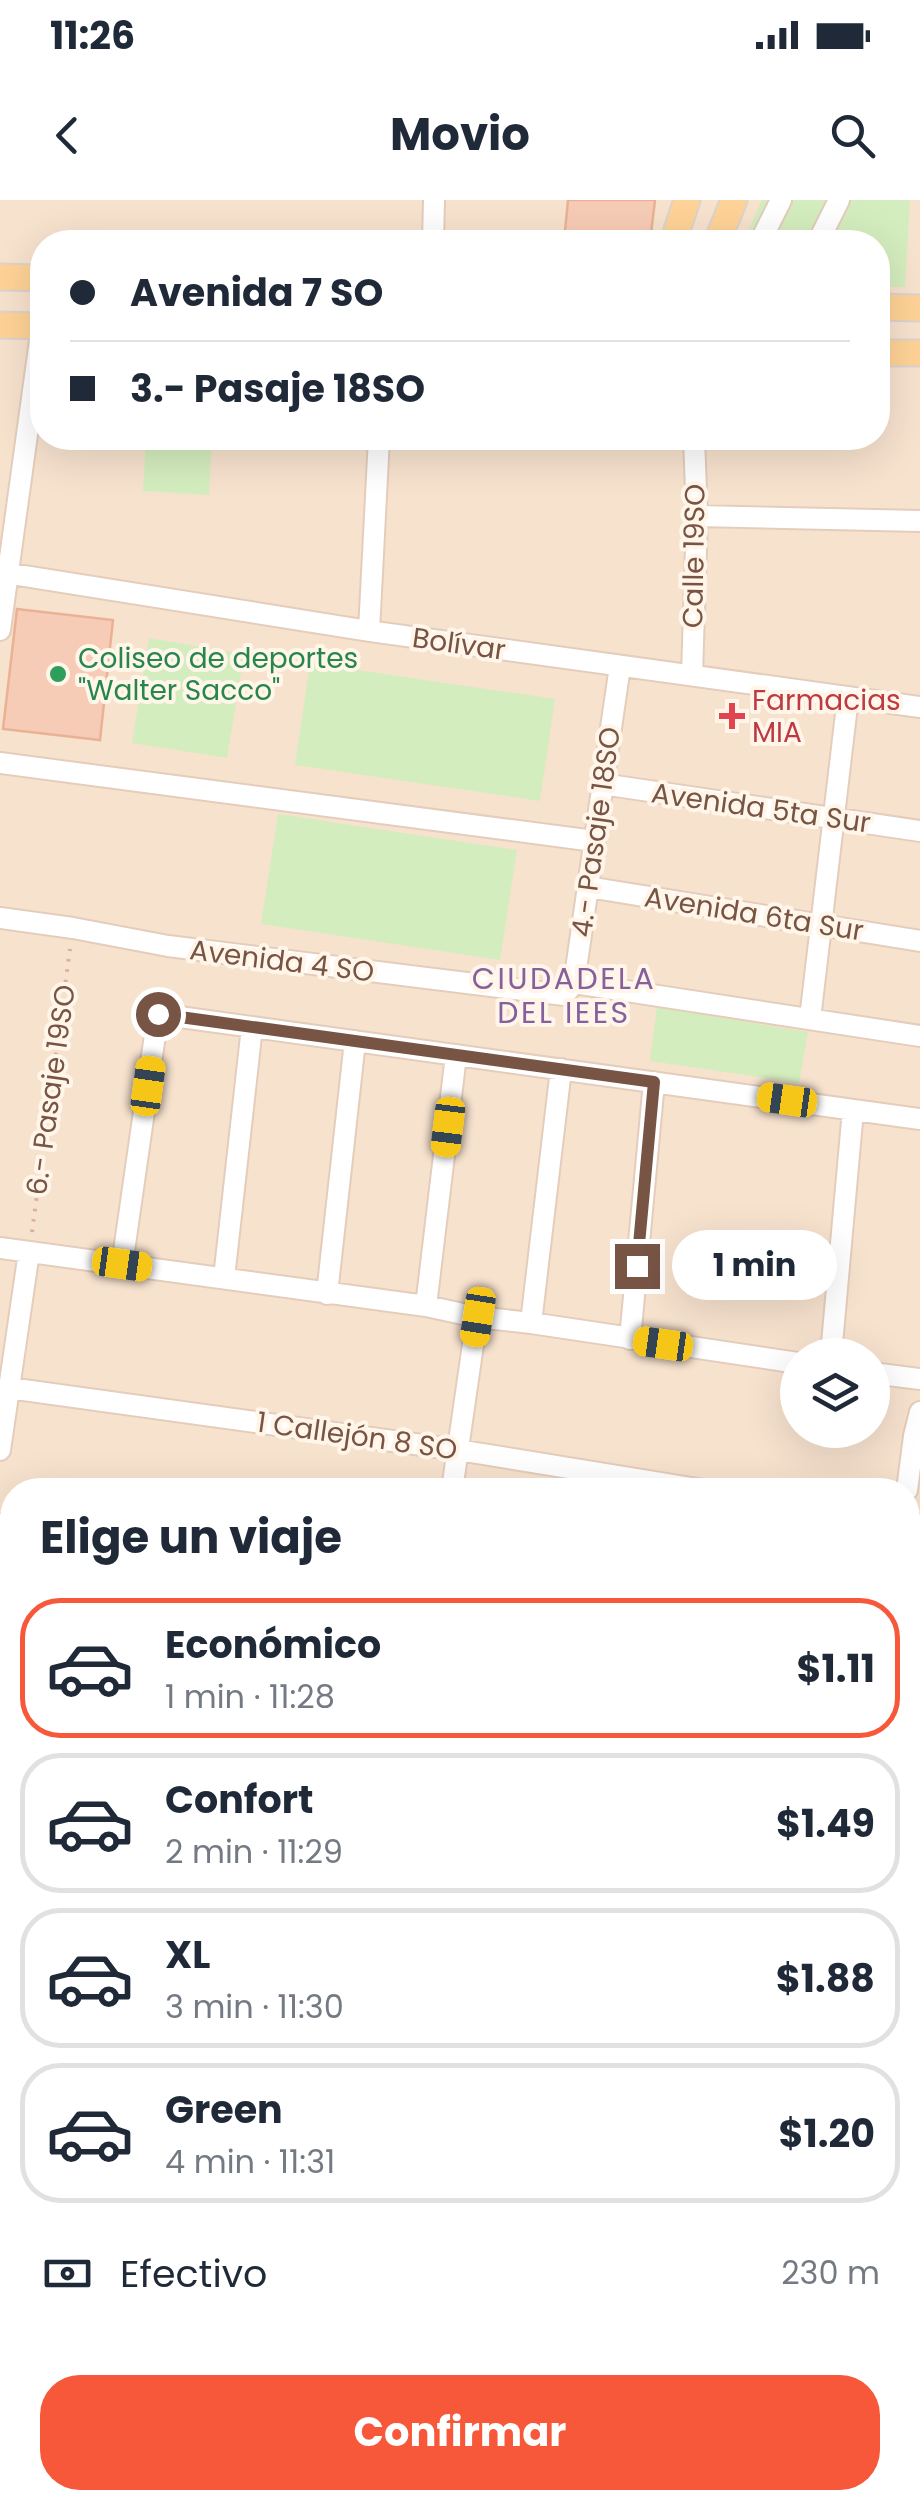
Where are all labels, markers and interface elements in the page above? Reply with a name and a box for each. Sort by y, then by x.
text: 11:26 [50,9,135,62]
text: Movio [390,103,530,166]
icon: back [40,108,95,163]
icon: search [825,108,880,163]
text: Avenida 7 SO [130,266,383,319]
text: 3.- Pasaje 18SO [130,362,425,415]
street label: Calle 19SO [673,484,715,628]
street label: Bolívar [410,618,508,670]
place label: Coliseo de deportes "Walter Sacco" [78,639,358,710]
marker: Coliseo de deportes "Walter Sacco" [47,663,69,685]
place label: Farmacias MIA [752,681,901,752]
marker: Farmacias MIA [721,705,743,727]
street label: 4.- Pasaje 18SO [562,724,630,940]
street label: Avenida 5ta Sur [649,773,873,843]
street label: Avenida 6ta Sur [642,877,866,951]
street label: Avenida 4 SO [188,930,376,992]
district label: CIUDADELA DEL IEES [472,957,656,1034]
street label: 6.- Pasaje 19SO [17,982,85,1198]
route start [136,992,181,1037]
car [129,1054,167,1118]
car [755,1081,819,1119]
car [429,1095,467,1159]
callout: 1 min [672,1231,837,1301]
text: 1 min [713,1242,796,1287]
route end [615,1244,660,1289]
car [90,1245,154,1283]
car [458,1285,498,1349]
car [631,1325,695,1363]
map controls [780,1338,890,1448]
button: layers [780,1338,890,1448]
street label: 1 Callejón 8 SO [254,1403,460,1469]
text: Elige un viaje [40,1506,342,1569]
text: Económico [165,1618,381,1671]
icon: car [45,1623,135,1713]
text: $1.11 [796,1642,875,1695]
text: 1 min · 11:28 [165,1674,335,1719]
text: Confort [165,1773,313,1826]
icon: car [45,1778,135,1868]
text: $1.49 [776,1797,875,1850]
text: 2 min · 11:29 [165,1829,343,1874]
text: XL [165,1928,210,1981]
icon: car [45,1933,135,2023]
text: $1.88 [776,1952,875,2005]
text: 3 min · 11:30 [165,1984,344,2029]
text: Green [165,2083,283,2136]
icon: car [45,2088,135,2178]
text: $1.20 [779,2107,875,2160]
text: 4 min · 11:31 [165,2139,335,2184]
icon: cash [40,2246,95,2301]
text: Efectivo [120,2247,267,2300]
text: 230 m [781,2250,880,2295]
button: Confirmar [40,2375,880,2490]

